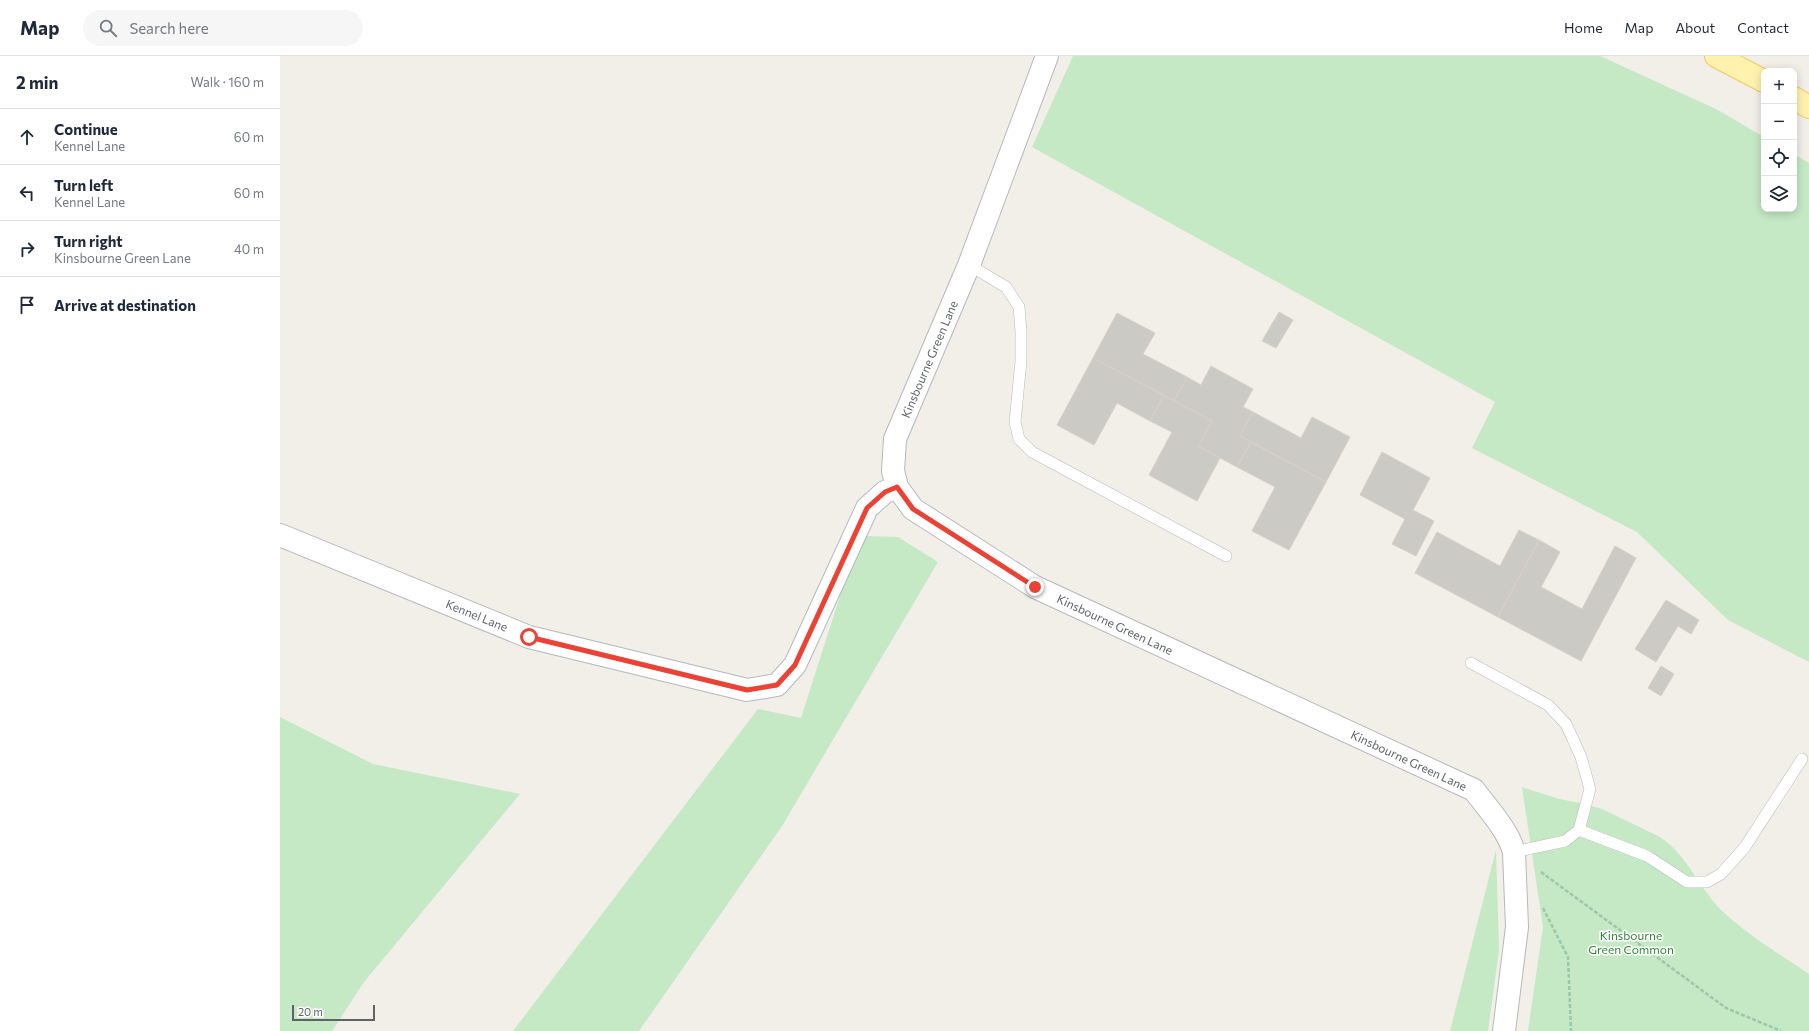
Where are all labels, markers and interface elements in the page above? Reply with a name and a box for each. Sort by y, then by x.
search box [83,10,363,46]
text: Map [20,16,59,39]
icon: search [97,17,119,39]
text: Search here [129,19,209,37]
text: Home [1564,19,1603,36]
text: Map [1625,19,1653,36]
text: About [1675,19,1715,36]
text: Contact [1737,19,1789,36]
map controls [1761,68,1797,212]
button: + [1761,68,1797,104]
text: 2 min [16,72,58,93]
text: Walk · 160 m [190,74,264,90]
button: − [1761,104,1797,140]
text: Continue [54,120,118,138]
icon: ahead [16,126,38,148]
text: 60 m [234,129,264,145]
text: Kennel Lane [54,138,125,154]
button: locate [1761,140,1797,176]
text: Turn left [54,176,113,194]
button: layers [1761,176,1797,212]
icon: left [16,182,38,204]
text: 60 m [234,185,264,201]
text: Kennel Lane [54,194,125,210]
text: Turn right [54,232,123,250]
icon: right [16,238,38,260]
text: 40 m [234,241,264,257]
text: Kinsbourne Green Lane [54,250,191,266]
icon: arrive [16,294,38,316]
text: Arrive at destination [54,296,196,314]
street label: Kinsbourne Green Lane [898,298,960,420]
route end [1026,578,1044,596]
street label: Kinsbourne Green Lane [1055,591,1175,657]
street label: Kennel Lane [444,596,510,634]
route start [520,628,538,646]
street label: Kinsbourne Green Lane [1349,727,1469,793]
park label: Kinsbourne Green Common [1588,928,1674,956]
scale bar [292,1003,375,1022]
text: 20 m [298,1005,323,1018]

